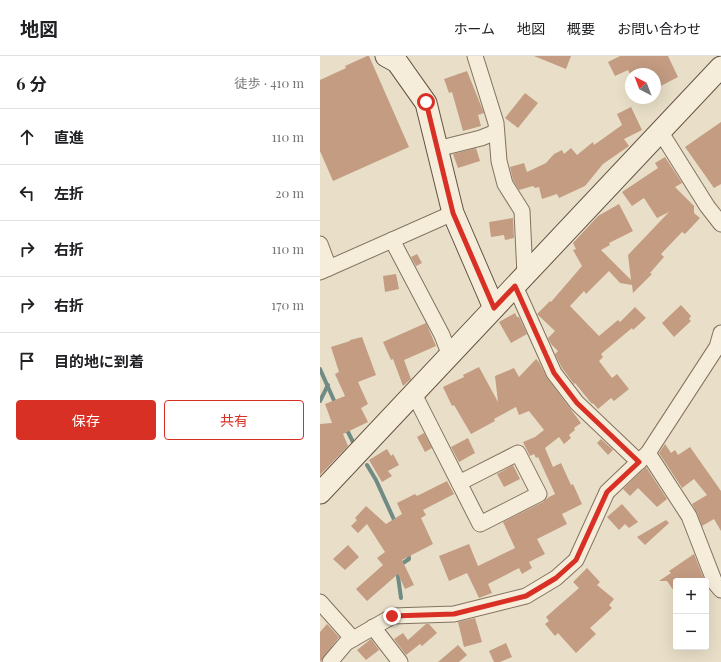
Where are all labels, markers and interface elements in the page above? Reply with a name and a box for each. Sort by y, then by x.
text: 地図 [20,15,58,41]
text: ホーム [453,19,495,38]
text: 地図 [517,19,545,38]
text: 概要 [567,19,595,38]
text: お問い合わせ [617,19,701,38]
north arrow [625,68,661,104]
text: 6 分 [16,72,47,94]
text: 徒歩 · 410 m [235,74,304,91]
route start [417,93,435,111]
icon: ahead [16,126,38,148]
text: 直進 [54,127,84,147]
text: 110 m [272,128,304,145]
icon: left [16,182,38,204]
text: 左折 [54,183,84,203]
text: 20 m [275,184,304,201]
icon: right [16,238,38,260]
text: 右折 [54,239,84,259]
text: 110 m [272,240,304,257]
icon: right [16,294,38,316]
text: 右折 [54,295,84,315]
text: 170 m [271,296,304,313]
icon: arrive [16,350,38,372]
text: 目的地に到着 [54,351,144,371]
button: 保存 [16,400,156,440]
button: 共有 [164,400,304,440]
map controls [673,578,709,650]
button: + [673,578,709,614]
route end [383,607,401,625]
button: − [673,614,709,650]

